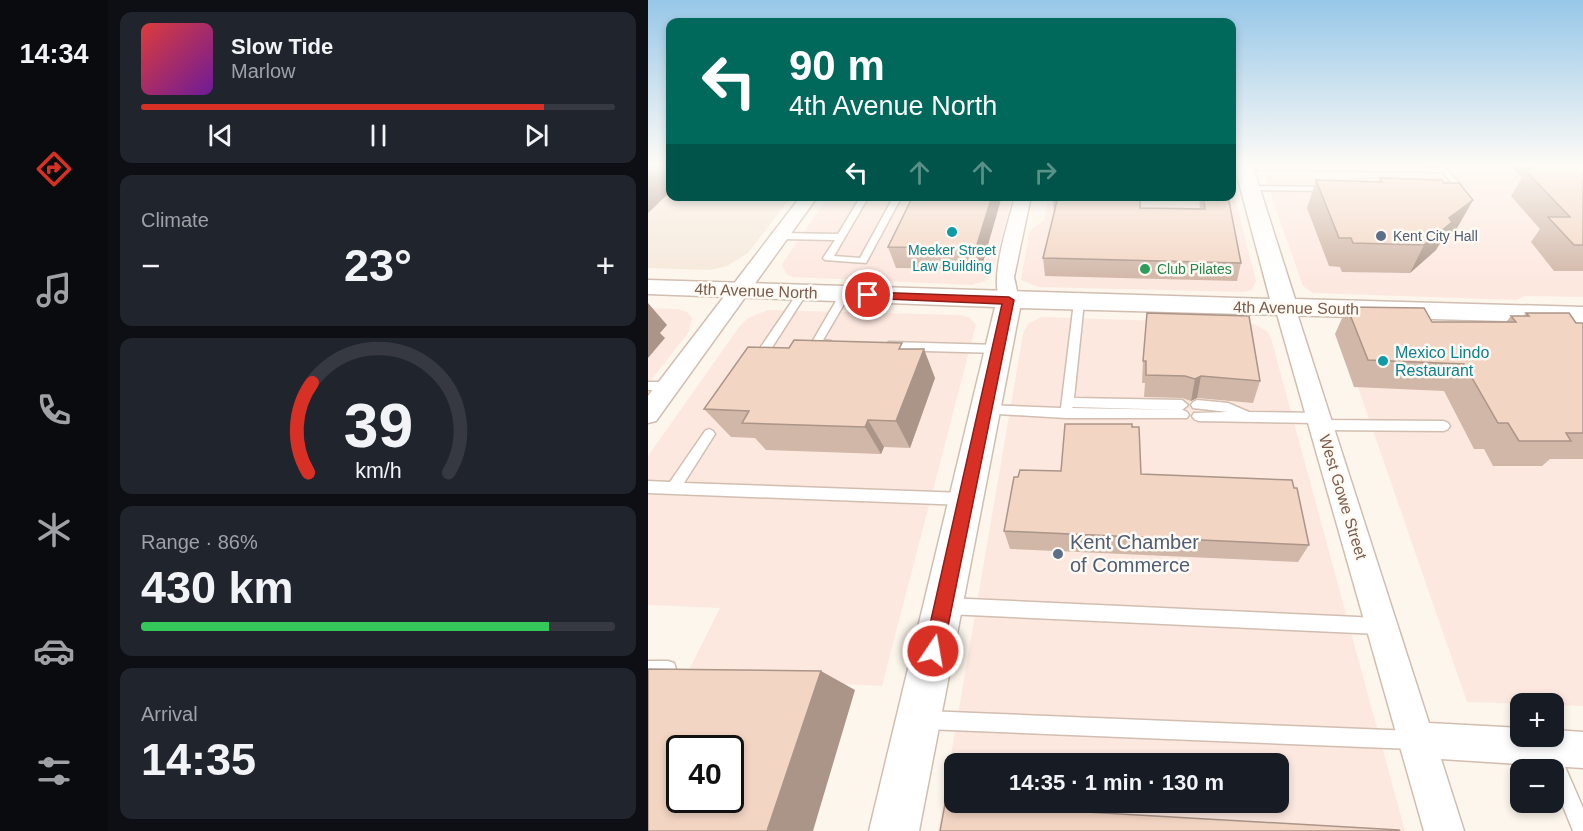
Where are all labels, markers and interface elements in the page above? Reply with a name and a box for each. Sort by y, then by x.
text: Slow Tide [231,34,333,59]
text: 14:34 [19,39,89,69]
icon: left [690,42,768,120]
text: 90 m [789,42,885,89]
text: Marlow [231,60,295,82]
text: 4th Avenue North [789,91,997,121]
icon: previous [204,119,237,152]
icon: pause [362,119,395,152]
icon: next [520,119,553,152]
icon: directions [33,148,75,190]
icon: left [840,156,873,189]
icon: ahead [903,156,936,189]
icon: ahead [966,156,999,189]
icon: right [1029,156,1062,189]
text: Climate [141,209,209,231]
marker: Meeker Street Law Building [945,225,959,239]
place label: Kent City Hall [1393,228,1478,244]
marker: Kent City Hall [1374,229,1388,243]
text: 23° [344,240,412,291]
place label: Meeker Street Law Building [908,242,996,274]
text: − [141,247,160,284]
text: + [596,247,615,284]
place label: Club Pilates [1157,261,1232,277]
marker: Club Pilates [1138,262,1152,276]
icon: music [33,269,75,311]
pin [842,269,893,320]
icon: arrive [851,278,884,311]
street label: 4th Avenue North [694,280,818,302]
street label: 4th Avenue South [1233,298,1359,318]
place label: Mexico Lindo Restaurant [1395,344,1489,379]
marker: Mexico Lindo Restaurant [1376,354,1390,368]
icon: phone [33,389,75,431]
text: 39 [343,391,413,460]
street label: West Gowe Street [1316,433,1370,562]
text: km/h [355,459,401,483]
icon: climate [33,509,75,551]
text: Range · 86% [141,531,258,553]
place label: Kent Chamber of Commerce [1070,531,1199,576]
marker: Kent Chamber of Commerce [1051,547,1065,561]
text: 430 km [141,562,294,613]
position arrow [901,619,965,683]
icon: car [33,630,75,672]
map controls [1510,693,1564,813]
button: + [1510,693,1564,747]
text: Arrival [141,703,198,725]
text: 14:35 [141,734,256,785]
speed limit sign: 40 [666,735,744,813]
icon: filters [33,750,75,792]
button: − [1510,759,1564,813]
text: 14:35 · 1 min · 130 m [1009,770,1224,795]

